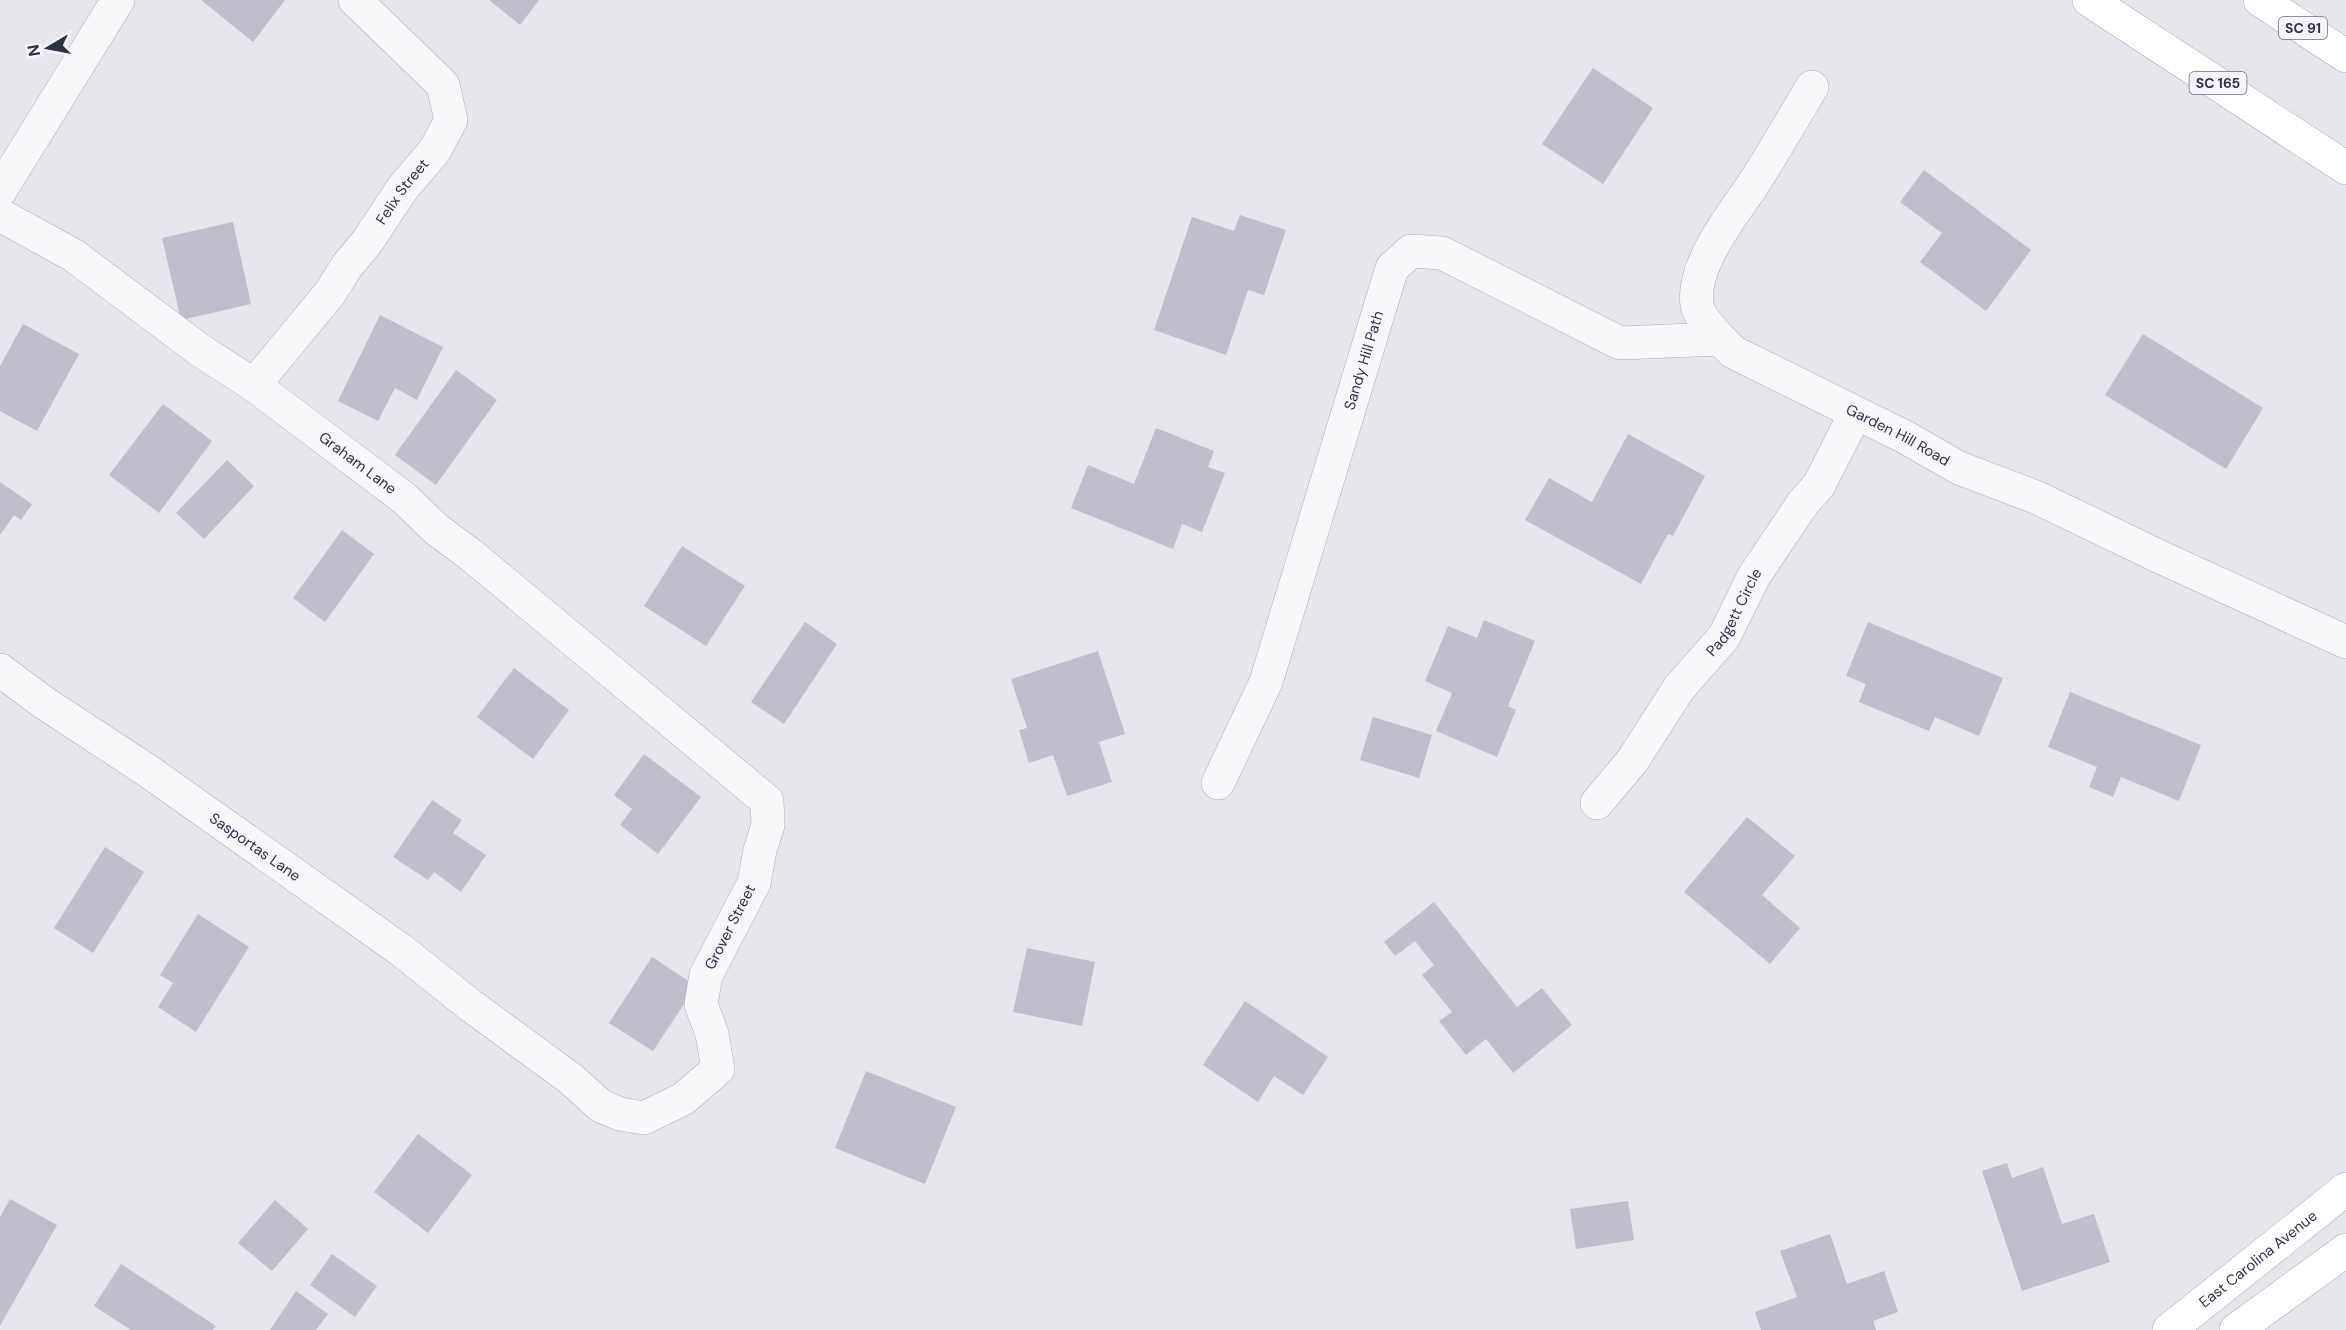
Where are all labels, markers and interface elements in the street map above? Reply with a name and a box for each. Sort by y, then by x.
road number: SC 91 [2279,17,2327,39]
north arrow [18,18,78,78]
text: N [22,43,45,58]
road number: SC 165 [2190,72,2246,94]
street label: Felix Street [371,155,433,228]
street label: Sandy Hill Path [1339,308,1388,412]
street label: Garden Hill Road [1843,399,1953,471]
street label: Graham Lane [315,427,401,499]
street label: Padgett Circle [1702,564,1767,661]
street label: Sasportas Lane [205,808,305,886]
street label: Grover Street [700,881,760,973]
street label: East Carolina Avenue [2195,1206,2321,1312]

